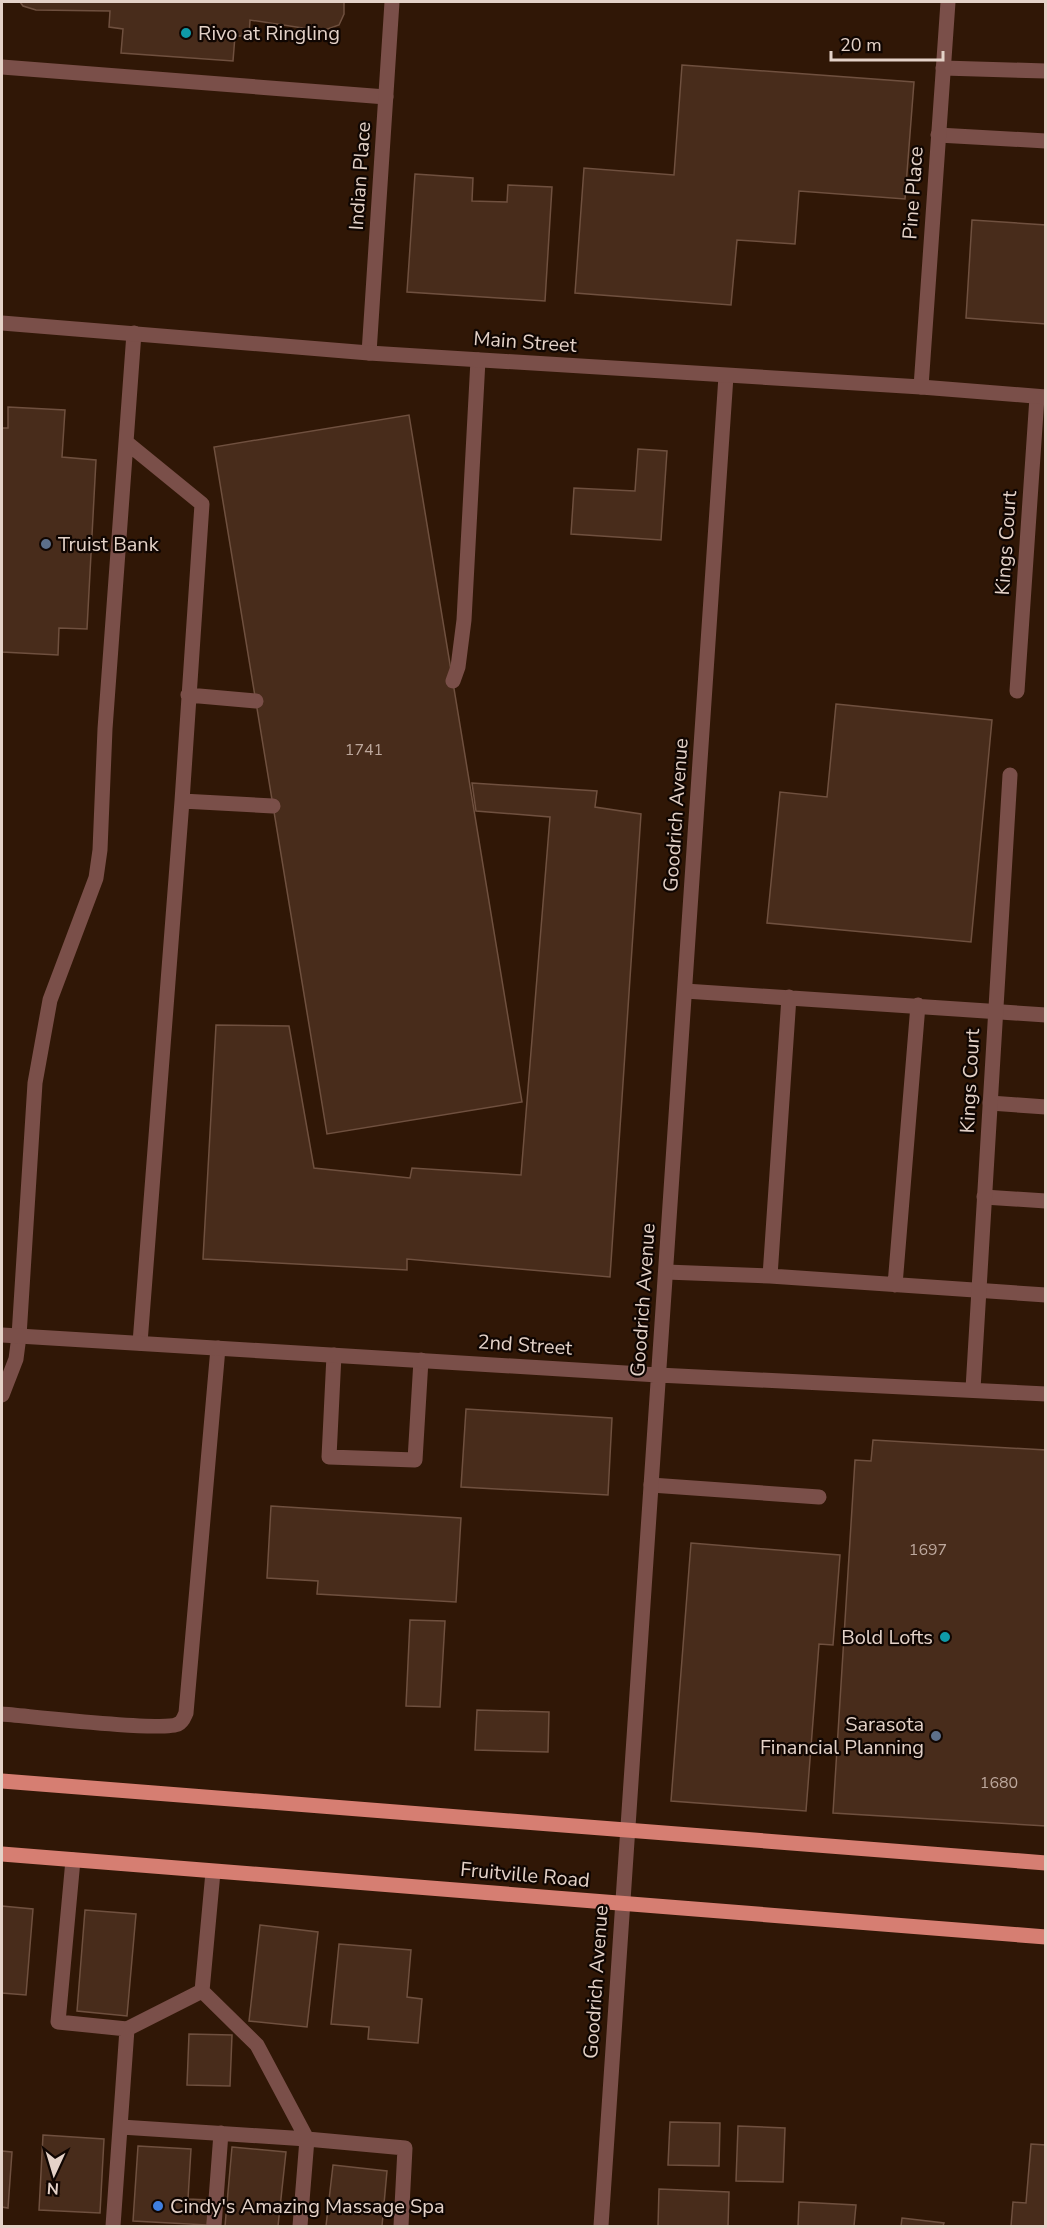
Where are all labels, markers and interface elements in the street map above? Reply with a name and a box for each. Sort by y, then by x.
place label: Rivo at Ringling [198,20,340,47]
scale bar [831,24,944,62]
marker: Rivo at Ringling [179,26,193,40]
text: 20 m [840,33,882,57]
street label: Indian Place [343,121,377,231]
street label: Pine Place [896,146,930,240]
street label: Main Street [472,325,579,359]
street label: Kings Court [989,489,1023,596]
place label: Truist Bank [58,531,160,558]
marker: Truist Bank [39,537,53,551]
street label: Goodrich Avenue [657,737,695,893]
house number: 1741 [345,739,383,761]
street label: Kings Court [954,1027,986,1134]
street label: Goodrich Avenue [624,1222,662,1378]
street label: 2nd Street [477,1328,574,1362]
house number: 1697 [909,1539,947,1561]
place label: Bold Lofts [841,1624,933,1651]
marker: Bold Lofts [938,1630,952,1644]
place label: Sarasota Financial Planning [760,1711,924,1761]
marker: Sarasota Financial Planning [929,1729,943,1743]
house number: 1680 [980,1772,1018,1794]
street label: Fruitville Road [459,1856,591,1894]
street label: Goodrich Avenue [577,1904,615,2060]
north arrow [24,2144,84,2204]
text: N [46,2177,60,2199]
place label: Cindy's Amazing Massage Spa [170,2193,445,2220]
marker: Cindy's Amazing Massage Spa [151,2199,165,2213]

